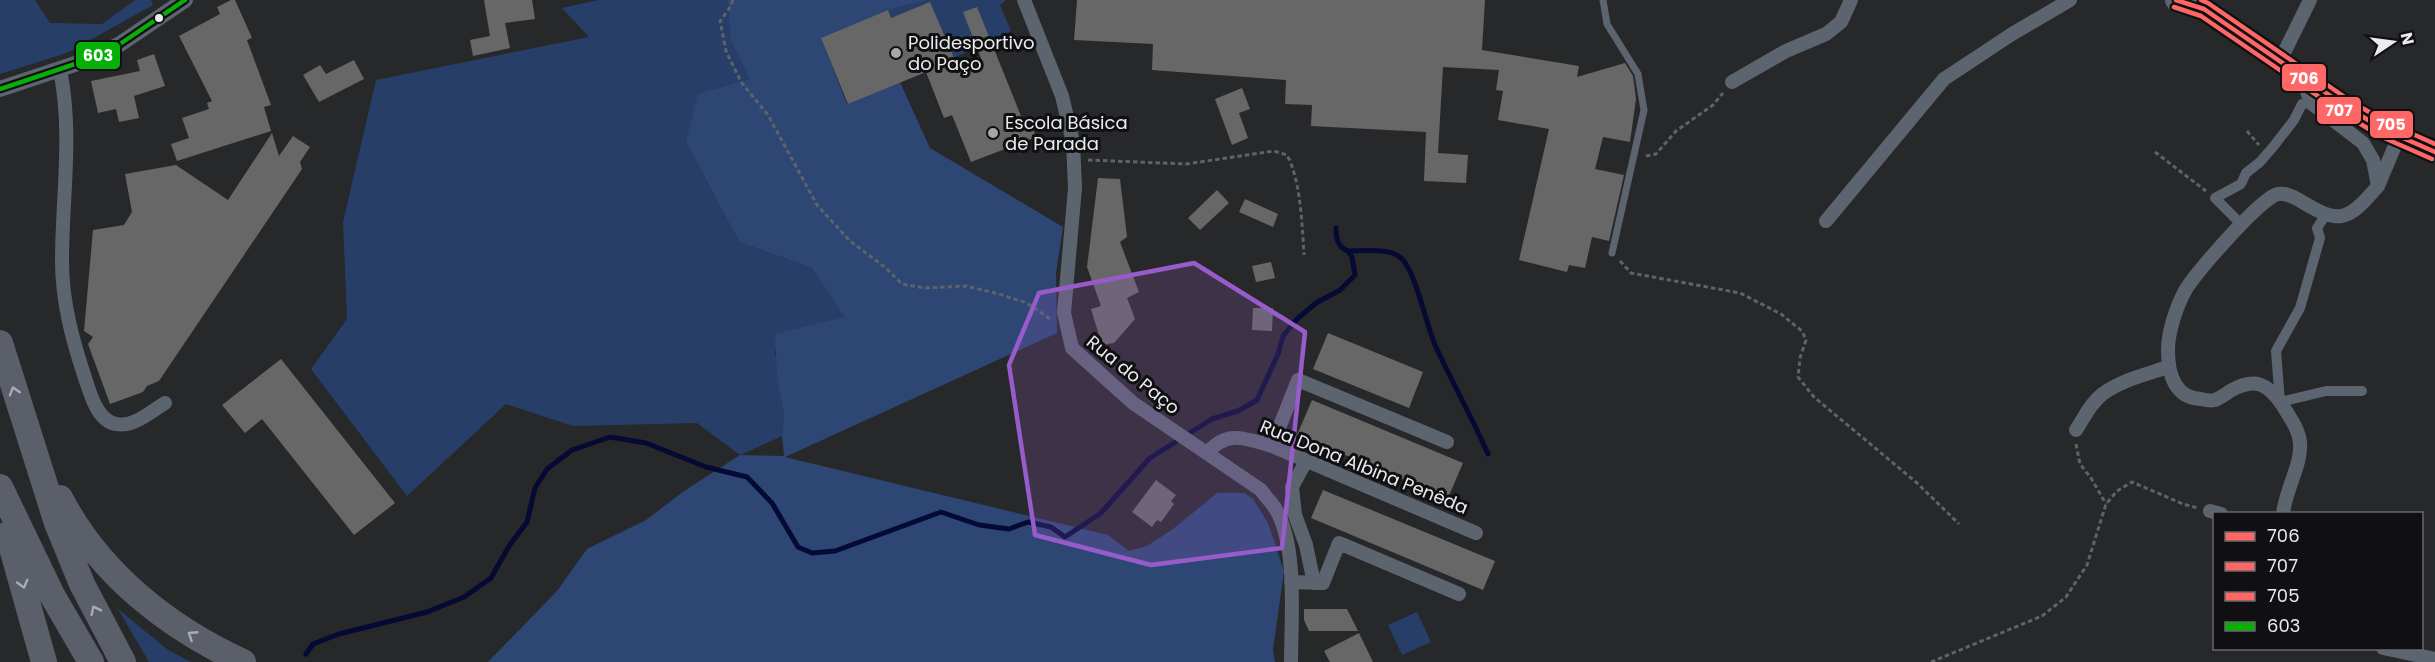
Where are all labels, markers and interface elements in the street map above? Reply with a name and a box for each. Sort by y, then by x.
unlabelled marker [153,12,165,24]
north arrow [2363,12,2423,72]
place label: Polidesportivo do Paço [908,30,1035,76]
text: N [2395,30,2420,47]
line badge: 603 [75,41,121,70]
text: 603 [83,44,113,67]
marker: Polidesportivo do Paço [889,46,903,60]
line badge: 706 [2281,63,2327,92]
text: 706 [2289,67,2319,90]
line badge: 707 [2316,96,2362,125]
text: 707 [2325,99,2353,122]
place label: Escola Básica de Parada [1005,110,1128,156]
line badge: 705 [2369,110,2414,139]
text: 705 [2376,113,2406,136]
marker: Escola Básica de Parada [986,126,1000,140]
street label: Rua do Paço [1082,329,1185,420]
one-way arrow [9,386,21,397]
street label: Rua Dona Albina Penêda [1256,413,1472,520]
legend [2213,512,2423,650]
text: 706 [2267,523,2300,548]
text: 707 [2267,553,2298,578]
one-way arrow [15,579,28,589]
text: 705 [2267,583,2299,608]
one-way arrow [91,606,103,617]
text: 603 [2267,613,2300,638]
one-way arrow [188,631,199,642]

